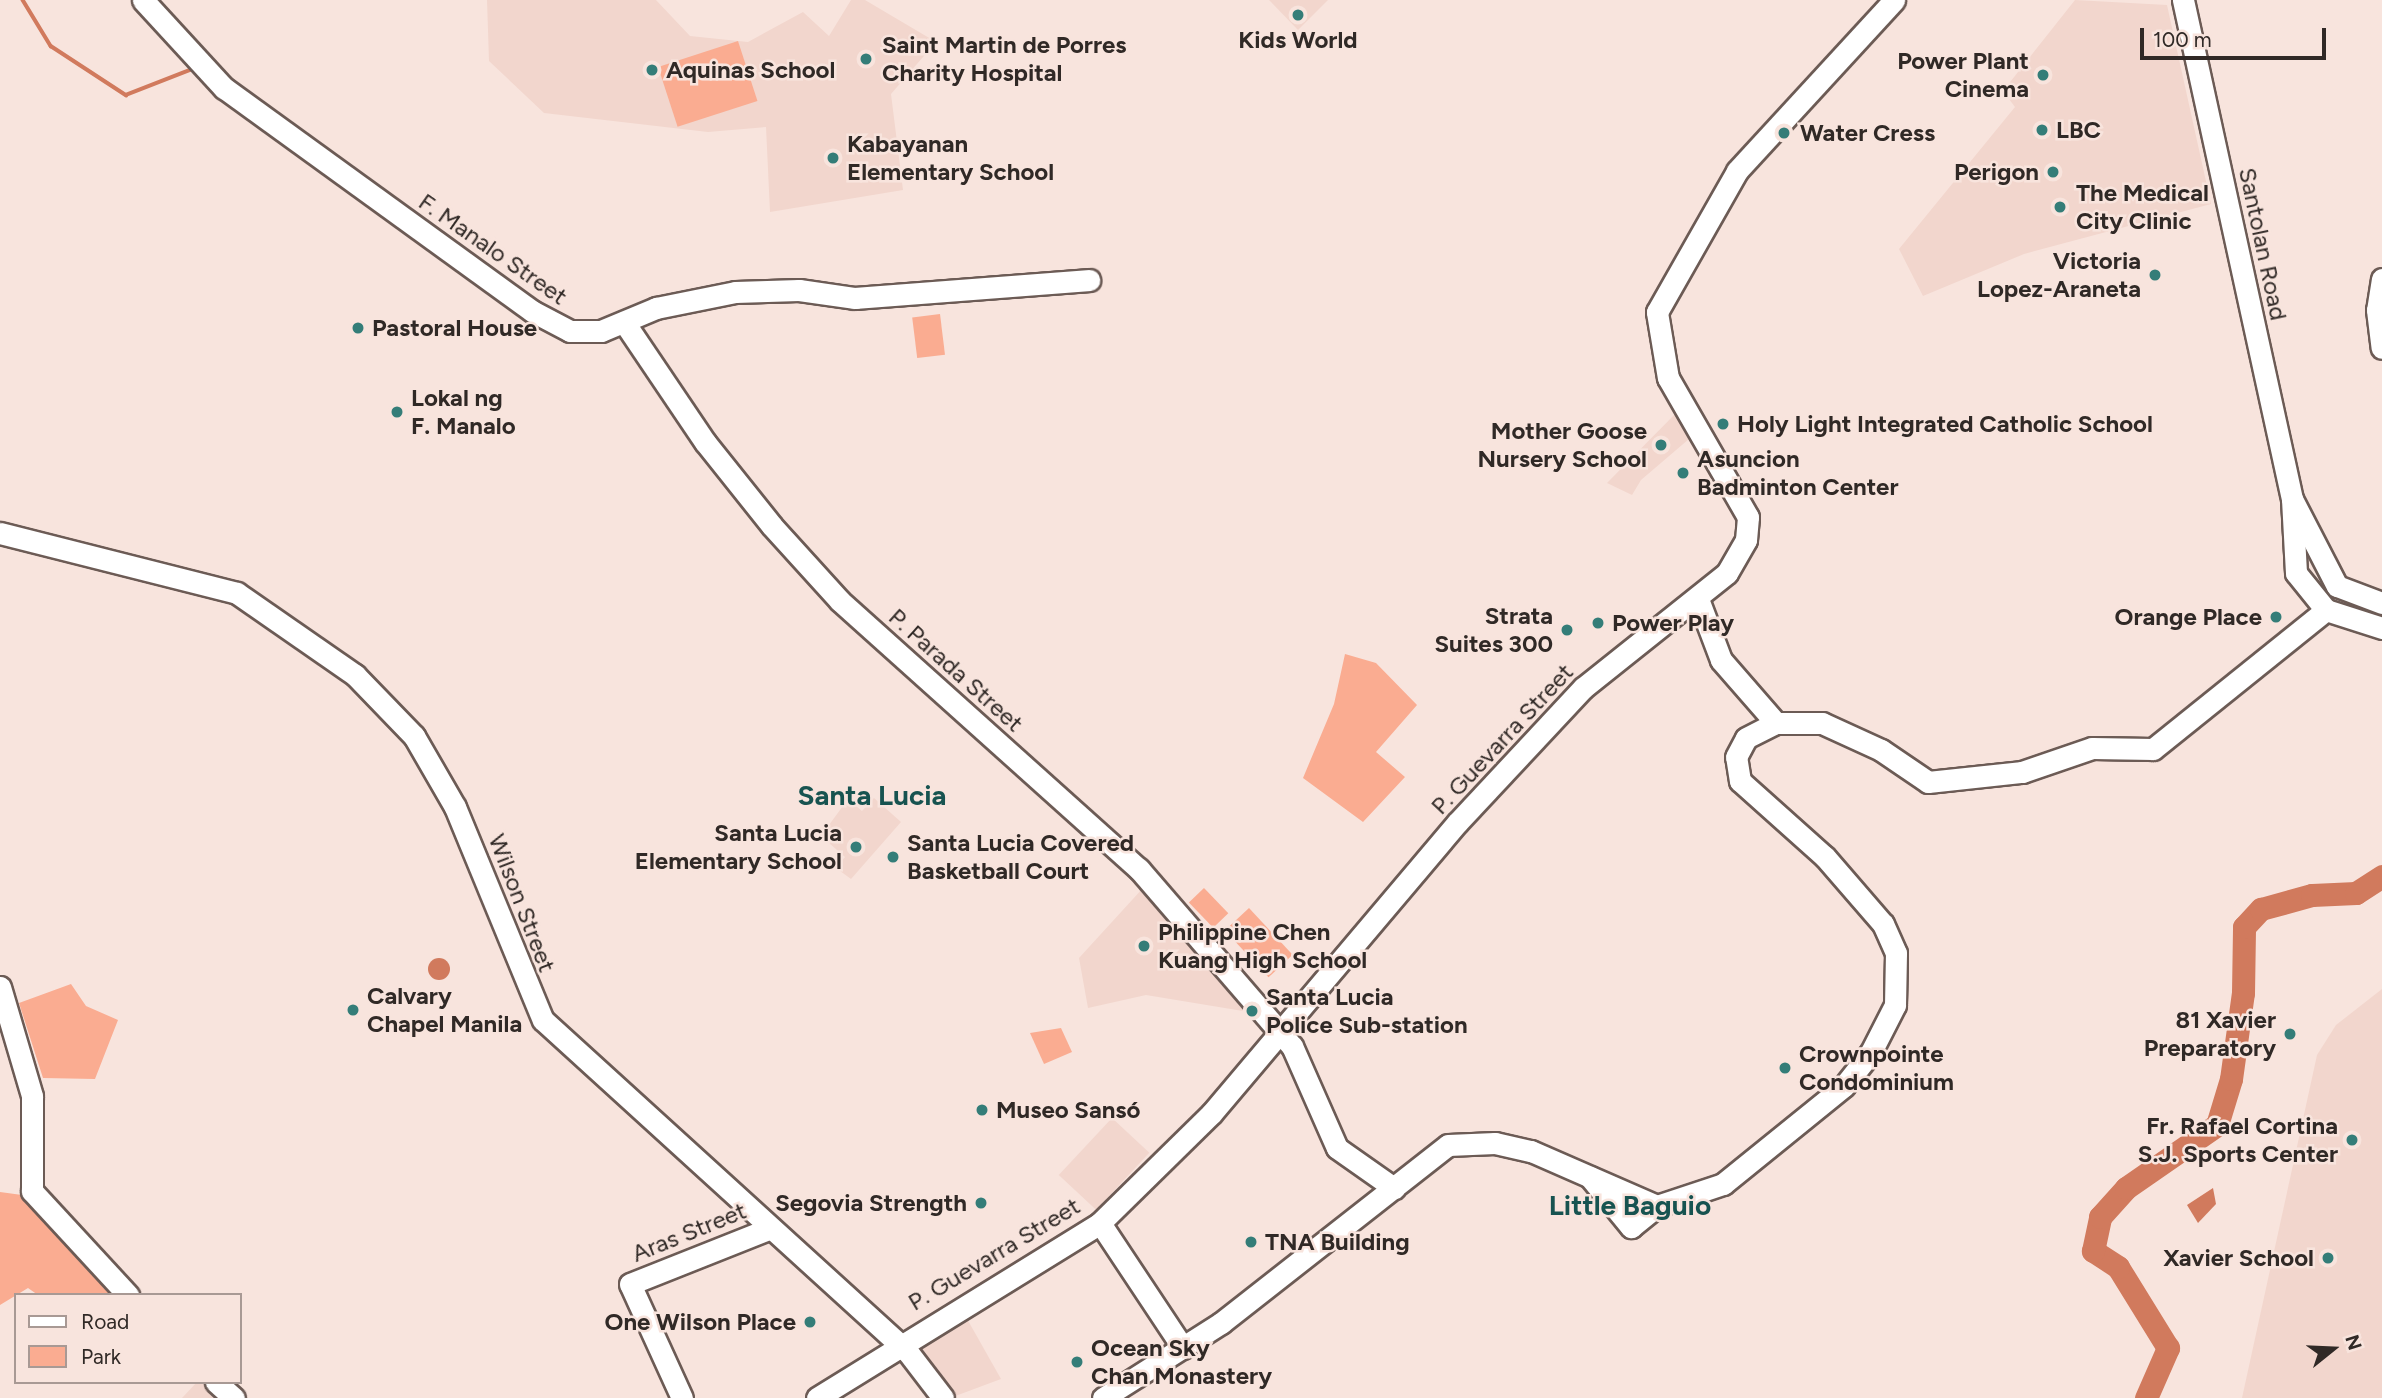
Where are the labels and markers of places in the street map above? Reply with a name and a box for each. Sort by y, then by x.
marker: Kids World [1290,7,1306,23]
place label: Kids World [1238,26,1358,54]
place label: Saint Martin de Porres Charity Hospital [882,31,1127,87]
place label: Power Plant Cinema [1897,47,2029,103]
marker: Saint Martin de Porres Charity Hospital [856,49,876,69]
place label: Aquinas School [666,56,835,84]
marker: Aquinas School [644,62,660,78]
marker: Power Plant Cinema [2035,67,2051,83]
place label: LBC [2056,116,2101,144]
place label: Water Cress [1800,119,1935,147]
marker: LBC [2034,122,2050,138]
marker: Water Cress [1774,123,1794,143]
place label: Kabayanan Elementary School [847,130,1054,186]
marker: Kabayanan Elementary School [825,150,841,166]
place label: Perigon [1954,158,2039,186]
marker: Perigon [2045,164,2061,180]
place label: The Medical City Clinic [2076,179,2209,235]
marker: The Medical City Clinic [2050,197,2070,217]
place label: Victoria Lopez-Araneta [1977,247,2141,303]
marker: Victoria Lopez-Araneta [2147,267,2163,283]
place label: Pastoral House [372,314,537,342]
marker: Pastoral House [350,320,366,336]
place label: Lokal ng F. Manalo [411,384,516,440]
marker: Lokal ng F. Manalo [389,404,405,420]
place label: Holy Light Integrated Catholic School [1737,410,2153,438]
marker: Holy Light Integrated Catholic School [1715,416,1731,432]
place label: Mother Goose Nursery School [1477,417,1647,473]
marker: Mother Goose Nursery School [1653,437,1669,453]
place label: Asuncion Badminton Center [1697,445,1898,501]
marker: Asuncion Badminton Center [1675,465,1691,481]
place label: Strata Suites 300 [1434,602,1553,658]
place label: Orange Place [2115,603,2262,631]
place label: Power Play [1612,609,1734,637]
marker: Orange Place [2268,609,2284,625]
marker: Power Play [1590,615,1606,631]
marker: Strata Suites 300 [1559,622,1575,638]
place label: Santa Lucia Elementary School [635,819,842,875]
place label: Santa Lucia Covered Basketball Court [907,829,1134,885]
marker: Santa Lucia Elementary School [848,839,864,855]
marker: Santa Lucia Covered Basketball Court [885,849,901,865]
place label: Philippine Chen Kuang High School [1158,918,1367,974]
marker: Philippine Chen Kuang High School [1136,938,1152,954]
place label: Calvary Chapel Manila [367,982,522,1038]
place label: Santa Lucia Police Sub-station [1266,983,1468,1039]
marker: Calvary Chapel Manila [345,1002,361,1018]
marker: Santa Lucia Police Sub-station [1244,1003,1260,1019]
place label: 81 Xavier Preparatory [2144,1006,2276,1062]
marker: 81 Xavier Preparatory [2282,1026,2298,1042]
place label: Crownpointe Condominium [1799,1040,1954,1096]
marker: Crownpointe Condominium [1777,1060,1793,1076]
place label: Museo Sansó [996,1096,1140,1124]
marker: Museo Sansó [974,1102,990,1118]
place label: Fr. Rafael Cortina S.J. Sports Center [2138,1112,2338,1168]
marker: Fr. Rafael Cortina S.J. Sports Center [2344,1132,2360,1148]
place label: Segovia Strength [775,1189,967,1217]
marker: Segovia Strength [973,1195,989,1211]
place label: TNA Building [1265,1228,1410,1256]
marker: TNA Building [1243,1234,1259,1250]
place label: Xavier School [2163,1244,2314,1272]
marker: Xavier School [2320,1250,2336,1266]
place label: One Wilson Place [605,1308,796,1336]
marker: One Wilson Place [802,1314,818,1330]
place label: Ocean Sky Chan Monastery [1091,1334,1272,1390]
marker: Ocean Sky Chan Monastery [1069,1354,1085,1370]

